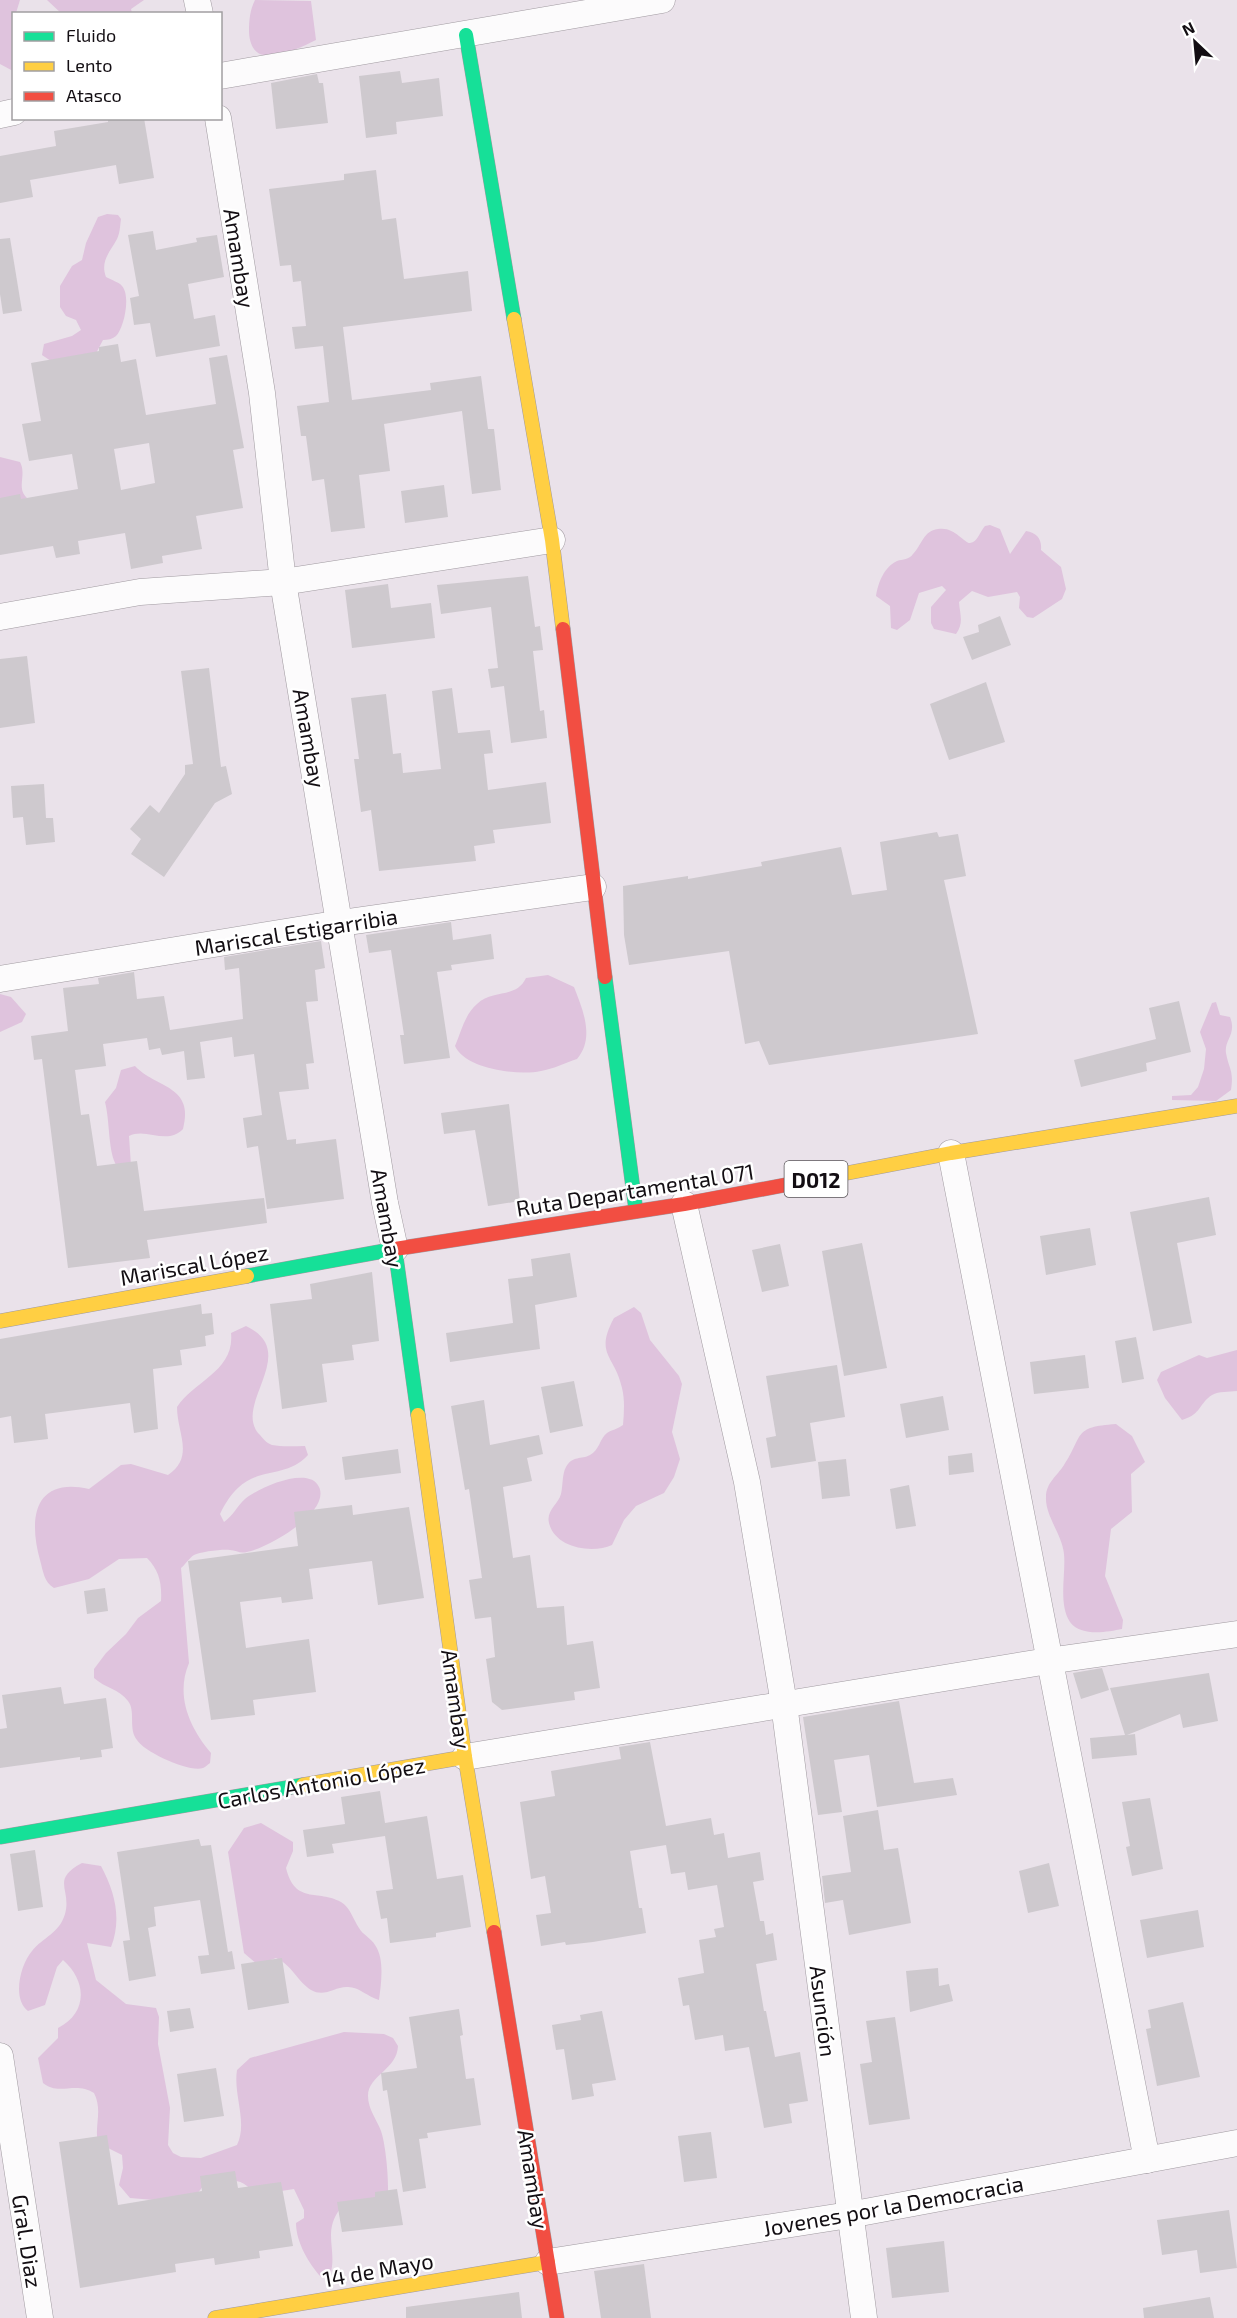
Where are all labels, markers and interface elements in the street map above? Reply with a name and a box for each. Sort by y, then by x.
legend [12,12,222,120]
north arrow [1165,12,1225,72]
text: N [1179,17,1198,39]
text: Fluido [66,24,116,46]
text: Lento [66,54,112,76]
text: Atasco [66,84,122,106]
street label: Amambay [219,206,261,310]
street label: Amambay [288,686,332,790]
street label: Mariscal Estigarribia [193,902,399,960]
street label: Ruta Departamental 071 [514,1157,756,1221]
road number: D012 [784,1161,848,1197]
street label: Amambay [366,1166,410,1270]
street label: Mariscal López [118,1238,270,1290]
street label: Amambay [437,1647,477,1751]
street label: Carlos Antonio López [215,1751,427,1813]
street label: Asunción [806,1964,842,2058]
street label: Amambay [513,2127,555,2231]
street label: Jovenes por la Democracia [761,2169,1025,2241]
street label: Gral. Diaz [8,2192,48,2290]
street label: 14 de Mayo [321,2246,435,2292]

